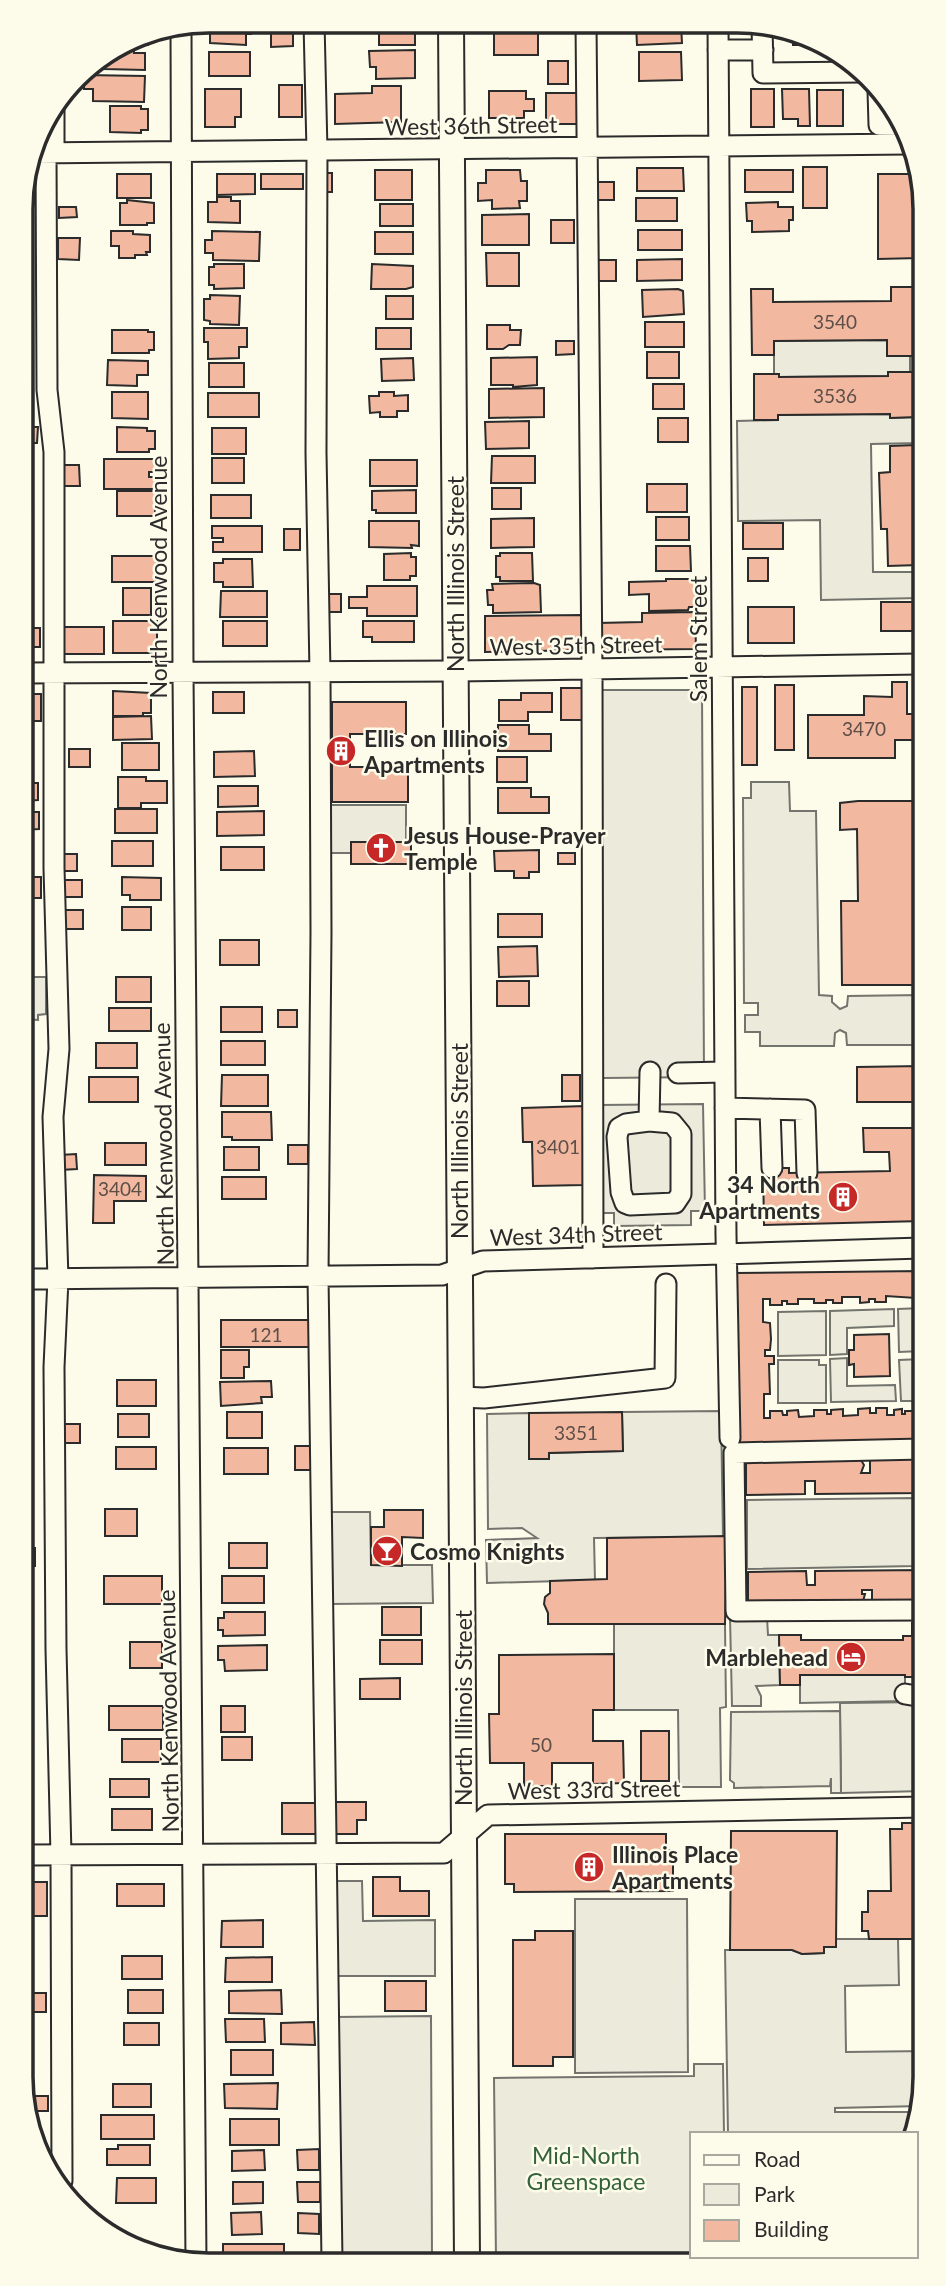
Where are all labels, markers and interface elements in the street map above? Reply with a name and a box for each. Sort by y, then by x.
street label: West 36th Street [384,109,558,141]
house number: 3540 [813,310,857,333]
house number: 3536 [813,384,857,407]
street label: North Kenwood Avenue [144,456,172,699]
street label: North Illinois Street [441,475,469,672]
street label: Salem Street [684,575,712,702]
street label: West 35th Street [489,629,663,661]
house number: 3470 [842,717,886,740]
place label: Ellis on Illinois Apartments [363,724,508,778]
building icon: Ellis on Illinois Apartments [324,734,358,768]
place label: Jesus House-Prayer Temple [404,821,606,875]
church icon: Jesus House-Prayer Temple [364,831,398,865]
street label: North Kenwood Avenue [147,1022,179,1266]
street label: North Illinois Street [445,1042,473,1239]
house number: 3401 [536,1135,580,1158]
place label: 34 North Apartments [698,1170,820,1224]
house number: 3404 [98,1177,142,1200]
building icon: 34 North Apartments [826,1180,860,1214]
street label: West 34th Street [489,1217,664,1251]
house number: 121 [249,1323,283,1346]
house number: 3351 [554,1421,598,1444]
bar icon: Cosmo Knights [370,1534,404,1568]
place label: Cosmo Knights [410,1537,565,1565]
street label: North Kenwood Avenue [152,1589,184,1833]
street label: North Illinois Street [449,1609,477,1806]
hotel icon: Marblehead [834,1640,868,1674]
place label: Marblehead [705,1643,828,1671]
house number: 50 [530,1733,552,1756]
street label: West 33rd Street [507,1773,681,1805]
place label: Illinois Place Apartments [611,1840,738,1894]
building icon: Illinois Place Apartments [572,1850,606,1884]
legend [690,2132,918,2258]
park label: Mid-North Greenspace [527,2141,645,2195]
text: Road [754,2146,801,2171]
text: Park [754,2181,795,2206]
text: Building [754,2216,829,2241]

